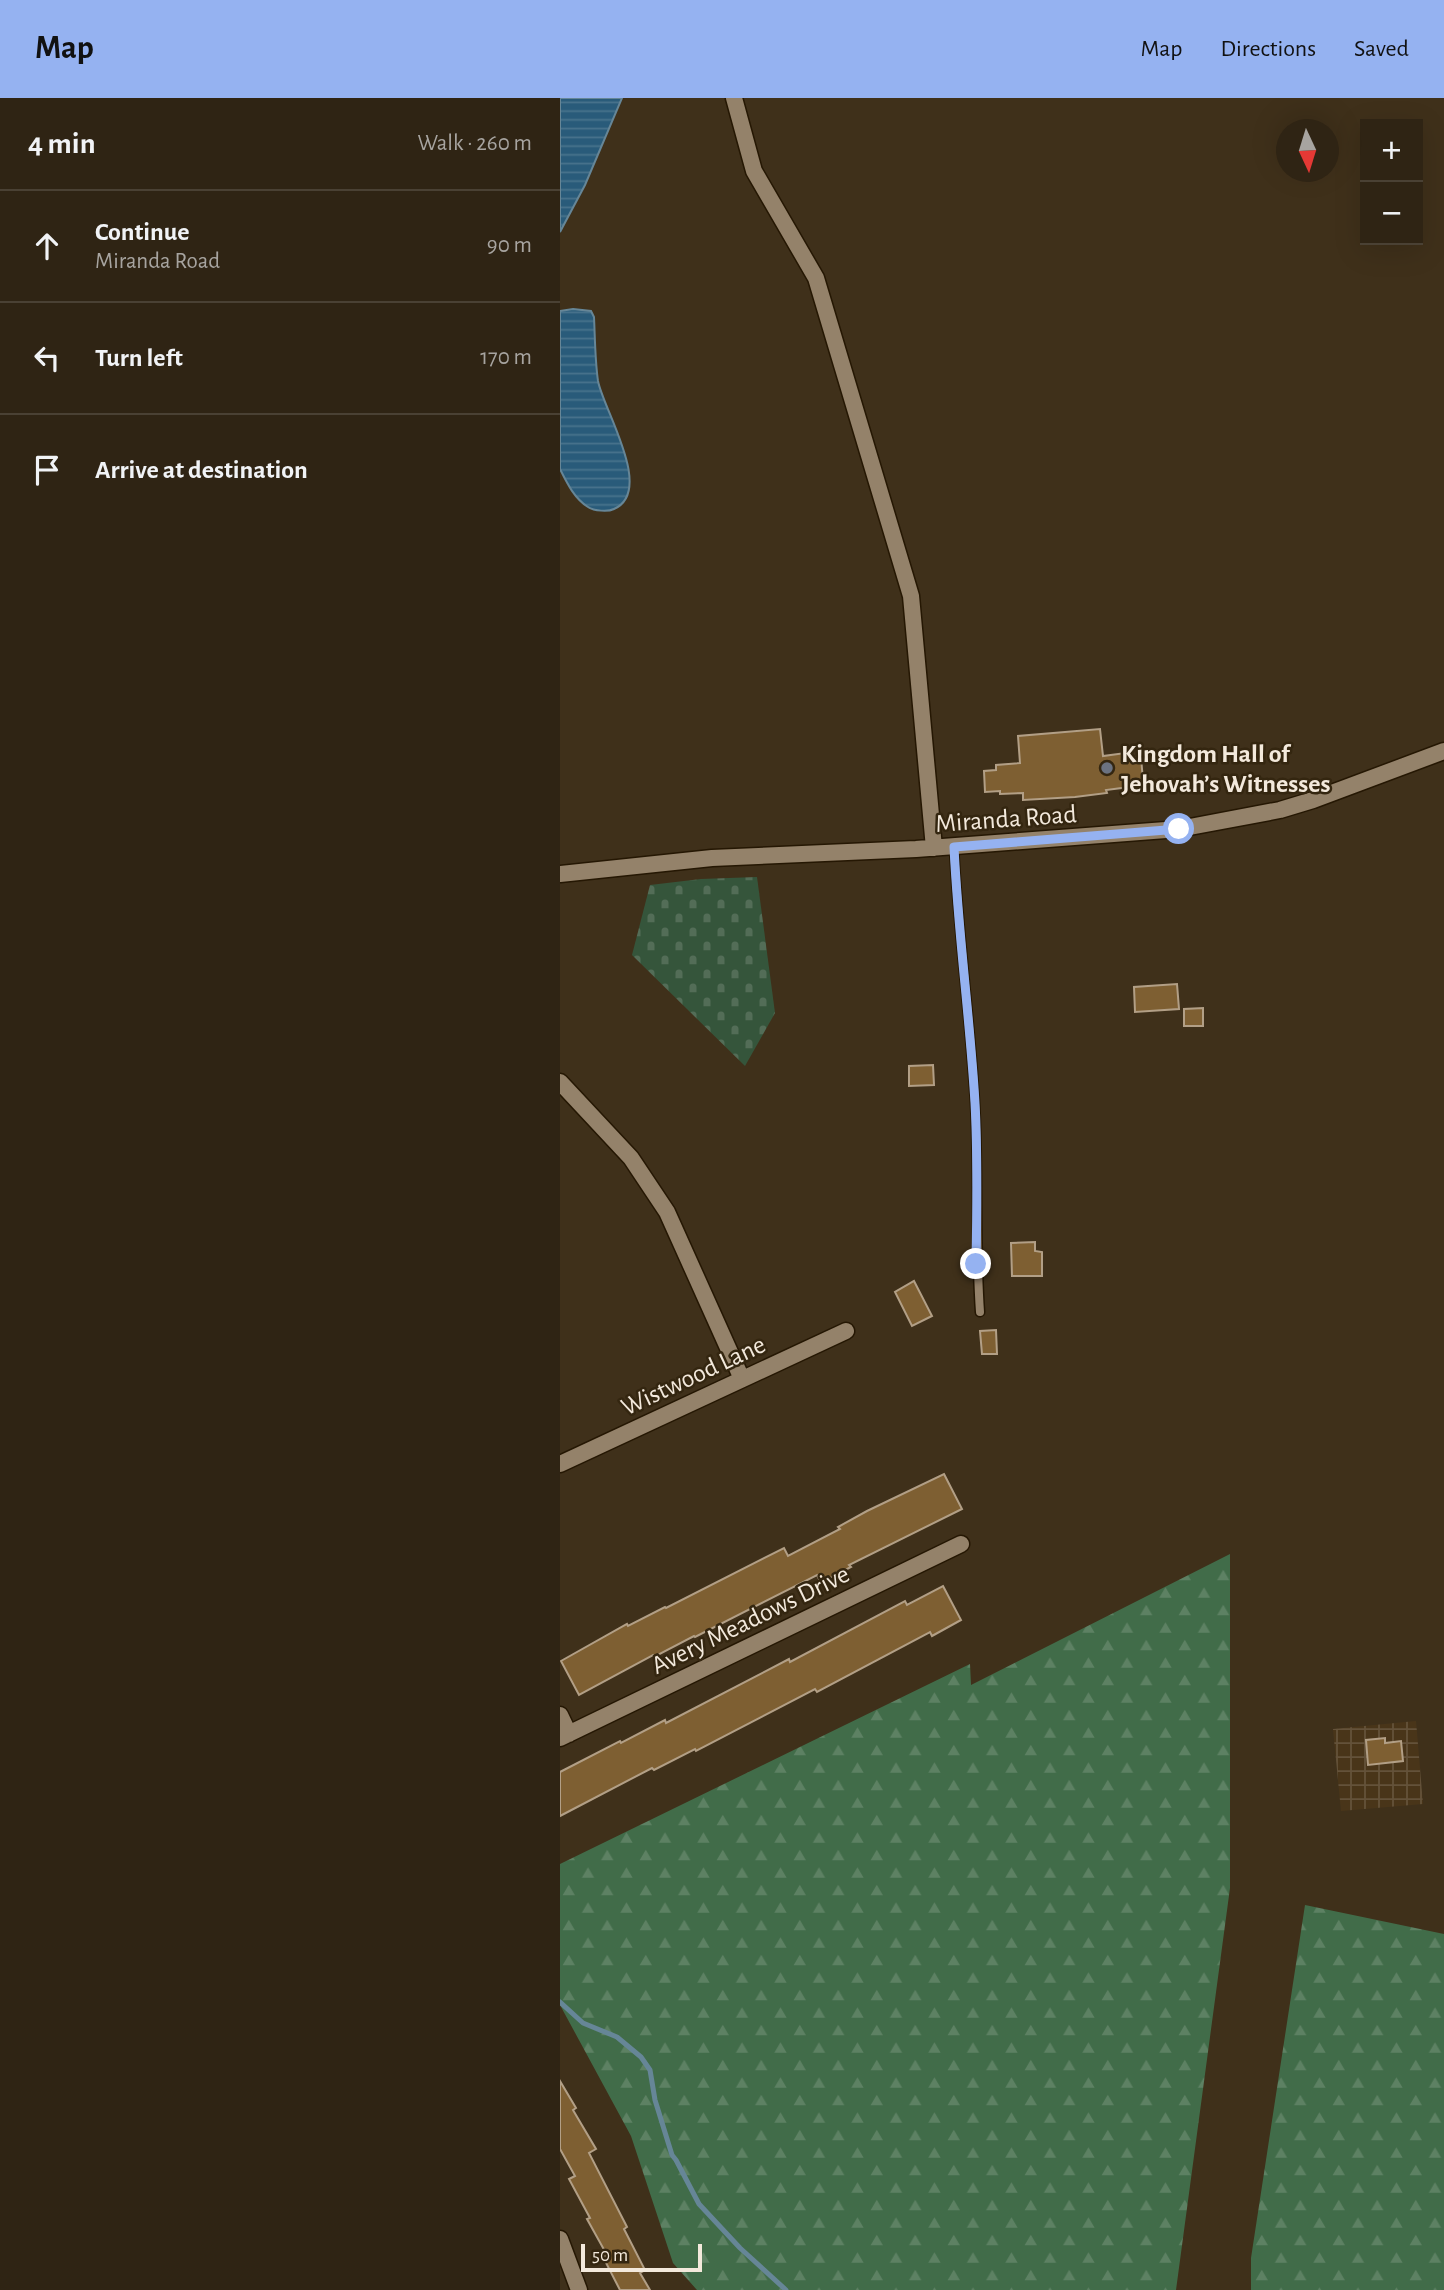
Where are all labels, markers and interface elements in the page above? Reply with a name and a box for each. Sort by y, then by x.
text: Map [35,32,94,65]
text: Map [1140,37,1182,61]
text: Directions [1220,37,1316,61]
text: Saved [1354,37,1409,61]
north arrow [1276,119,1339,182]
map controls [1360,119,1423,245]
button: + [1360,119,1423,182]
text: 4 min [28,129,96,159]
text: Walk · 260 m [417,132,532,155]
button: − [1360,182,1423,245]
text: Continue [95,219,190,245]
icon: ahead [28,227,66,265]
text: 90 m [487,234,532,257]
text: Miranda Road [95,250,220,273]
icon: left [28,339,66,377]
text: Turn left [95,345,183,371]
text: 170 m [480,346,532,369]
icon: arrive [28,451,66,489]
text: Arrive at destination [95,457,308,483]
place label: Kingdom Hall of Jehovah’s Witnesses [1121,741,1330,797]
marker: Kingdom Hall of Jehovah’s Witnesses [1099,760,1115,776]
street label: Miranda Road [935,801,1078,837]
route start [1163,813,1194,844]
route end [960,1248,991,1279]
street label: Wistwood Lane [617,1331,770,1421]
street label: Avery Meadows Drive [647,1561,853,1679]
scale bar [581,2241,702,2273]
text: 50 m [592,2246,628,2265]

